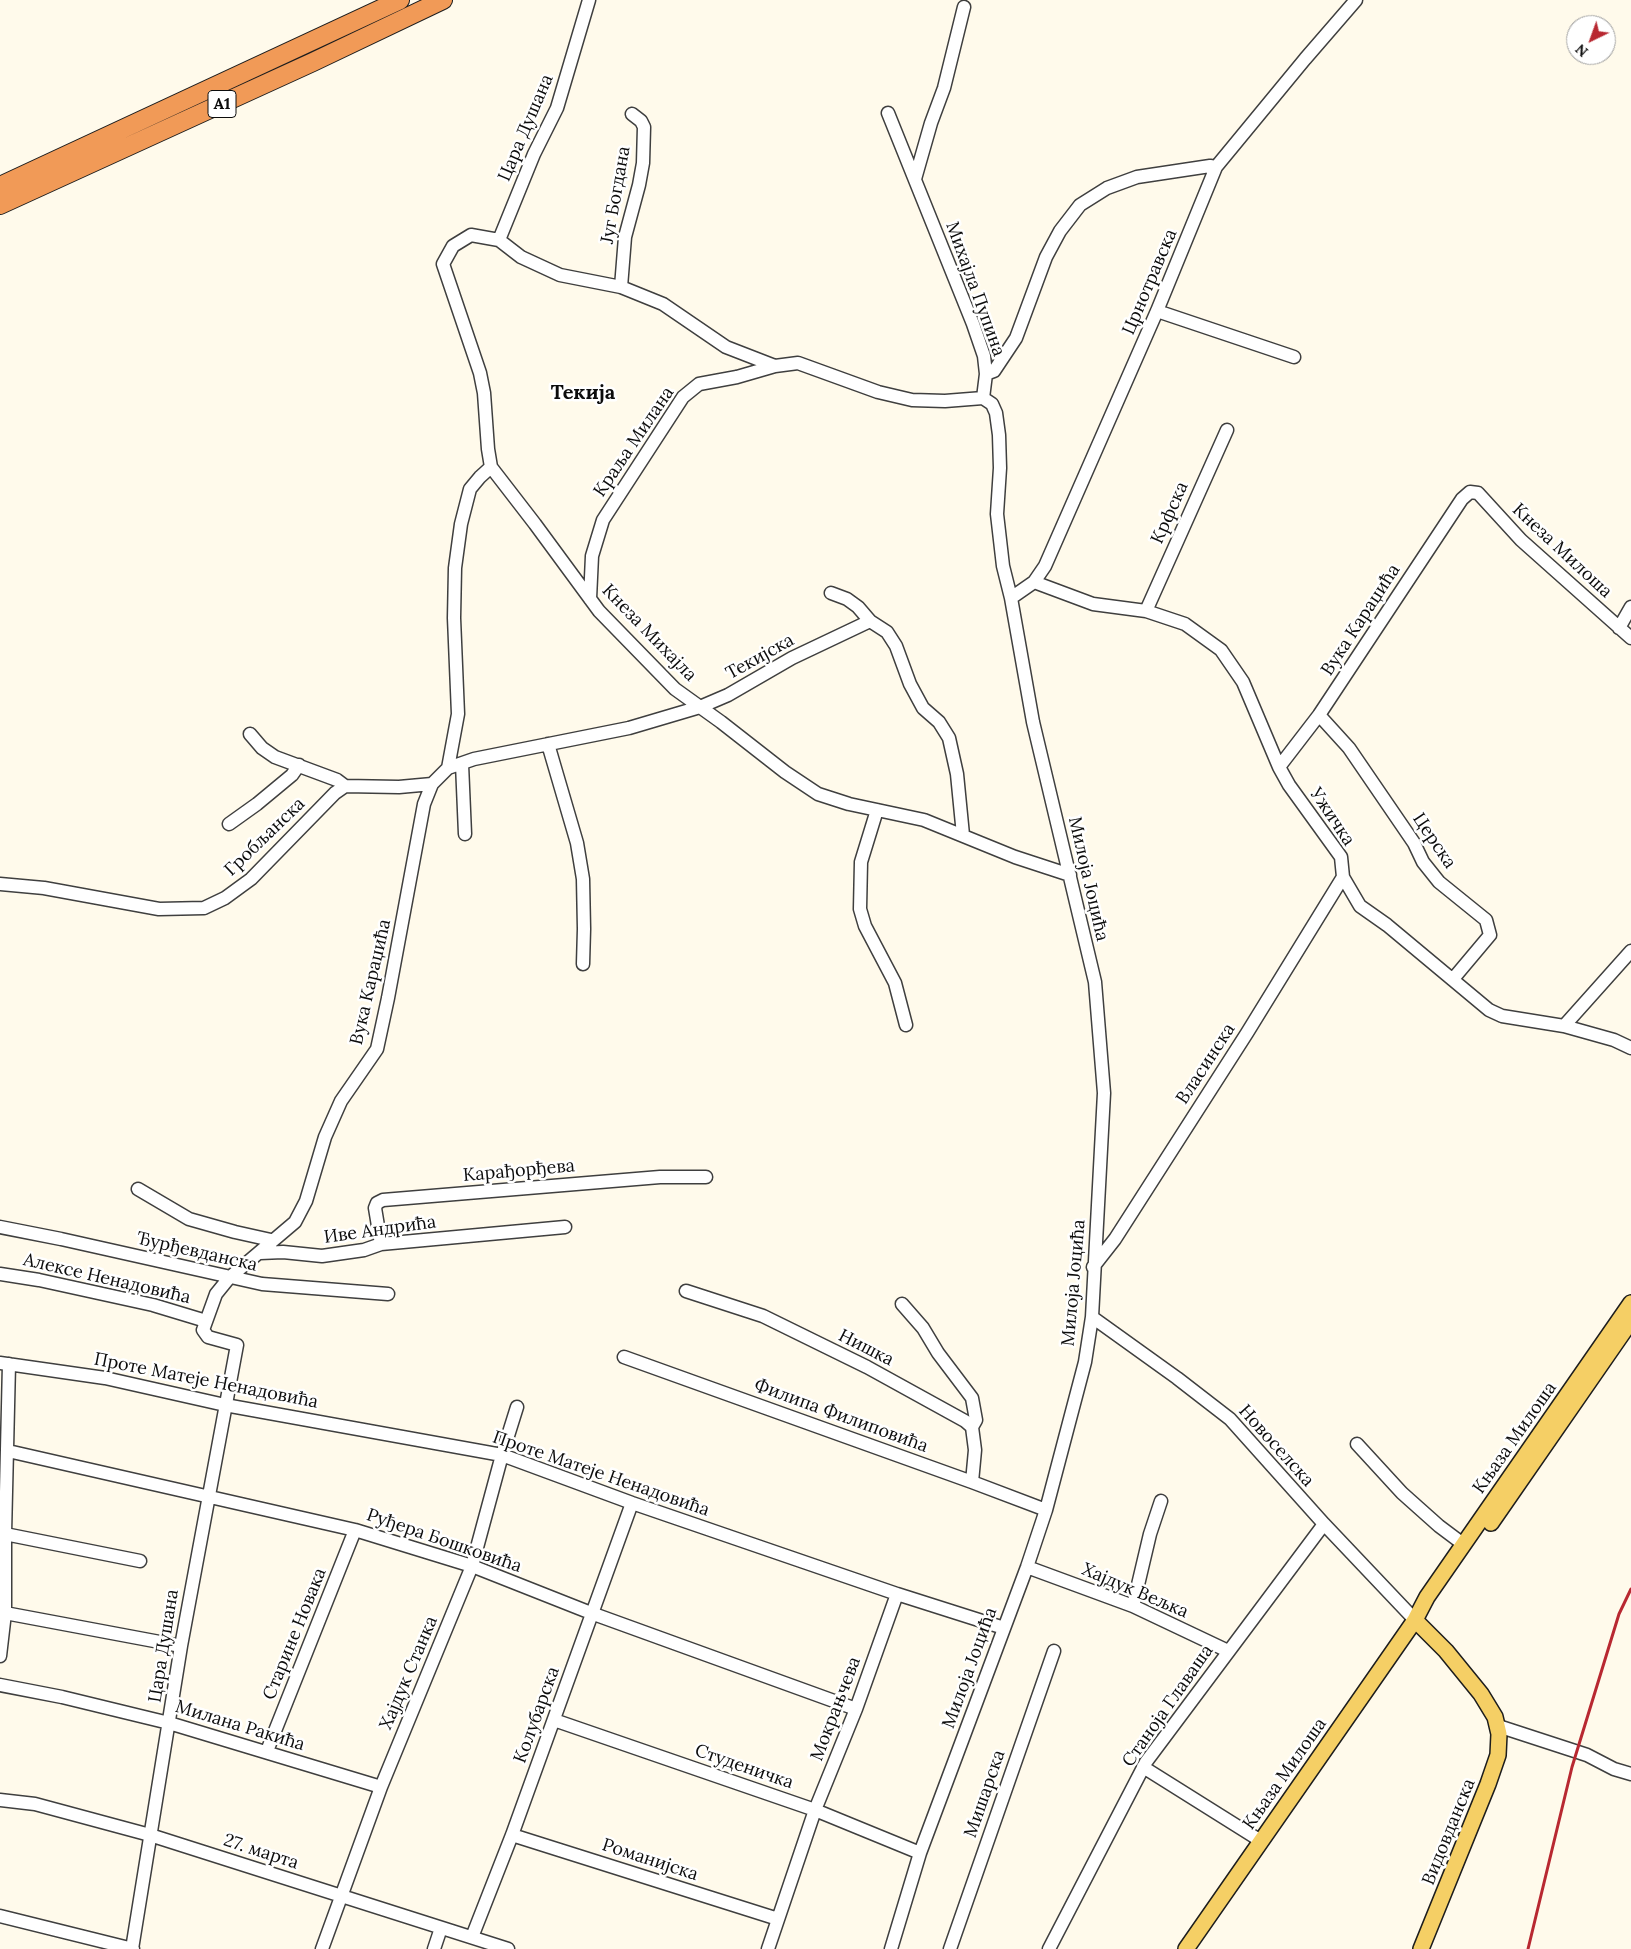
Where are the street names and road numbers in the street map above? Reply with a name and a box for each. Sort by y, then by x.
street label: Цара Душана [494,71,558,185]
road number: A1 [208,90,236,118]
street label: Југ Богдана [597,145,635,245]
street label: Михајла Пупина [941,219,1009,359]
street label: Црнотравска [1118,226,1182,338]
street label: Краља Милана [589,383,679,501]
street label: Крфска [1147,479,1193,547]
street label: Кнеза Милоша [1508,499,1616,603]
street label: Вука Караџића [1317,560,1405,680]
street label: Кнеза Михајла [597,580,701,686]
street label: Текијска [722,629,798,685]
street label: Ужичка [1305,784,1359,850]
street label: Гробљанска [220,793,310,881]
street label: Церска [1408,809,1460,873]
street label: Милоја Јоцића [1063,815,1113,943]
street label: Вука Караџића [346,917,396,1047]
street label: Власинска [1172,1020,1240,1108]
street label: Карађорђева [462,1155,576,1187]
street label: Иве Андрића [322,1211,438,1249]
street label: Милоја Јоцића [1058,1219,1090,1347]
street label: Ђурђевданска [135,1228,259,1276]
street label: Алексе Ненадовића [21,1249,193,1309]
street label: Нишка [835,1325,897,1371]
street label: Проте Матеје Ненадовића [92,1349,320,1413]
street label: Филипа Филиповића [751,1374,931,1458]
street label: Књаза Милоша [1468,1378,1562,1498]
street label: Новоселска [1234,1401,1318,1491]
street label: Проте Матеје Ненадовића [490,1427,712,1521]
street label: Руђера Бошковића [364,1504,524,1578]
street label: Хајдук Вељка [1078,1559,1192,1623]
street label: Старине Новака [259,1565,331,1703]
street label: Цара Душана [144,1588,184,1704]
street label: Милоја Јоцића [938,1605,1002,1731]
street label: Хајдук Станка [375,1613,443,1733]
street label: Станоја Главаша [1118,1641,1218,1771]
street label: Мокрањчева [806,1654,866,1764]
street label: Колубарска [510,1664,564,1766]
street label: Милана Ракића [173,1696,307,1756]
street label: Књаза Милоша [1238,1714,1332,1834]
street label: Студеничка [692,1740,796,1794]
street label: Мишарска [960,1747,1010,1841]
street label: Видовданска [1418,1776,1480,1888]
street label: 27. марта [221,1830,301,1874]
street label: Романијска [599,1834,701,1886]

